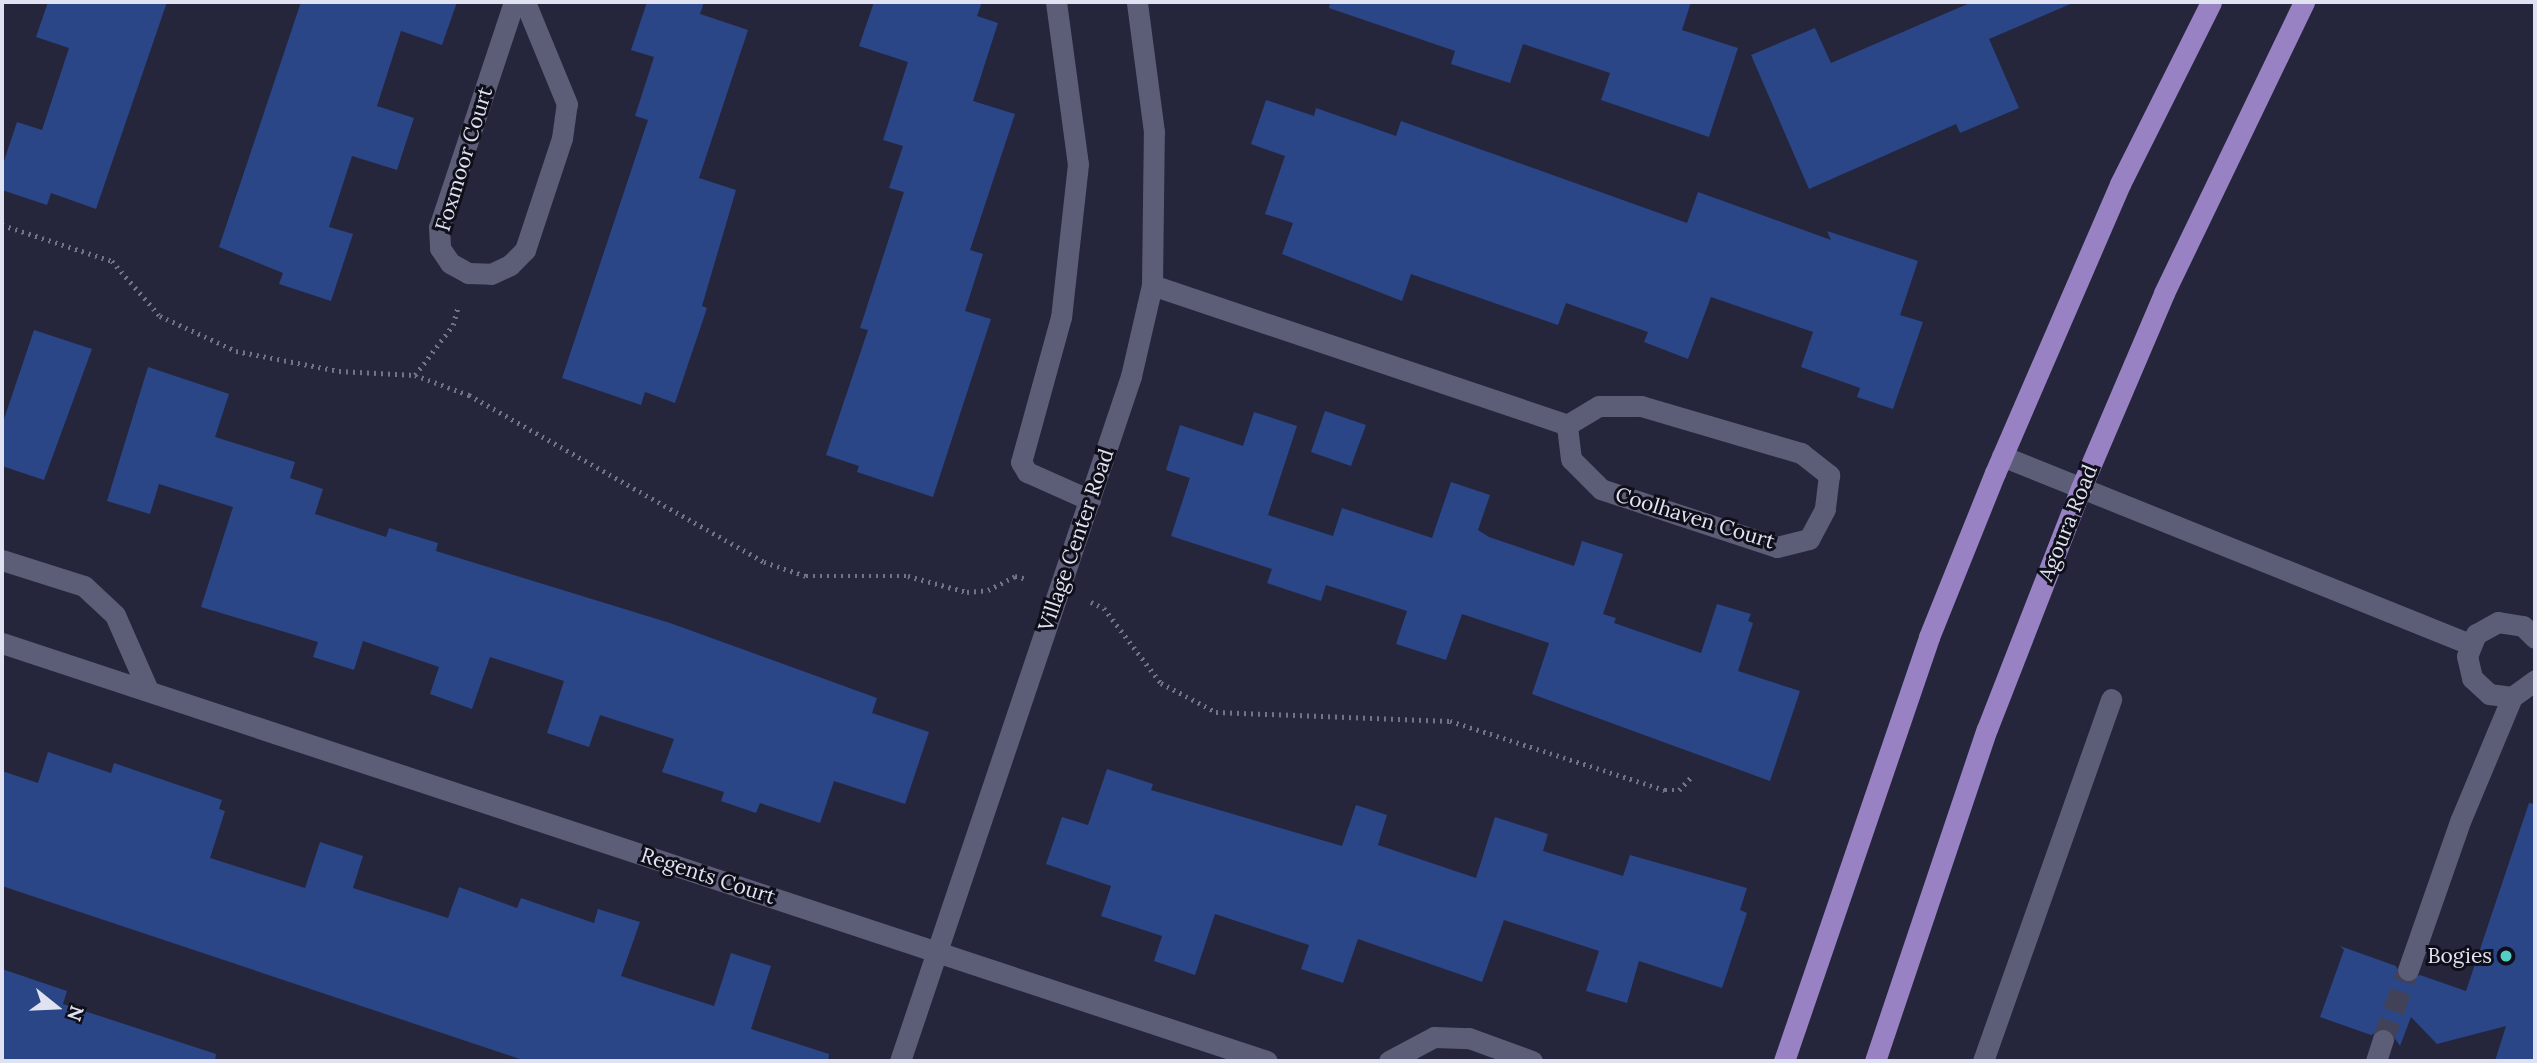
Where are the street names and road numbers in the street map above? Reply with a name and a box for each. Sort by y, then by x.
street label: Foxmoor Court [430,84,498,234]
street label: Village Center Road [1033,445,1119,635]
street label: Agoura Road [2033,461,2103,585]
street label: Coolhaven Court [1612,482,1778,554]
street label: Regents Court [637,842,779,910]

